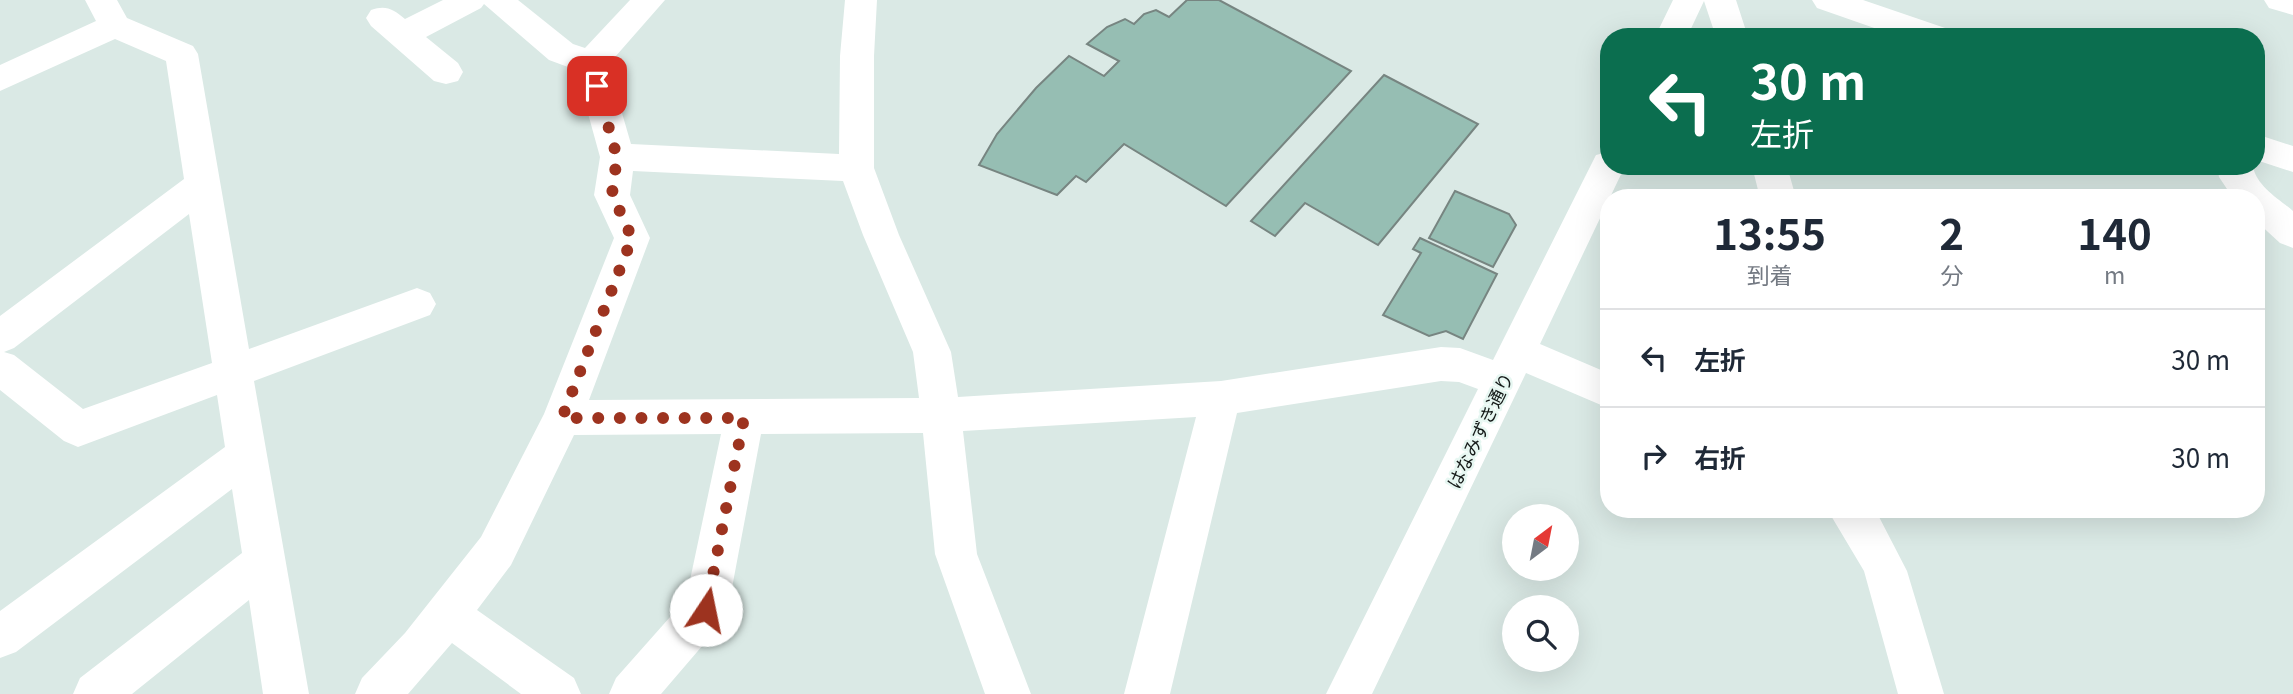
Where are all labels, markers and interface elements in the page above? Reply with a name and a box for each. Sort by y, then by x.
text: 30 m [1750,43,1866,114]
pin [567,56,627,116]
icon: left [1635,56,1726,147]
icon: arrive [578,67,616,105]
text: 左折 [1750,109,1814,155]
text: 13:55 [1713,201,1826,262]
text: 2 [1939,201,1964,262]
text: 140 [2077,201,2152,262]
text: 到着 [1747,257,1793,291]
text: 分 [1940,257,1963,291]
text: m [2104,257,2125,291]
icon: left [1635,339,1673,377]
text: 左折 [1694,340,1746,377]
text: 30 m [2171,340,2230,377]
street label: はなみずき通り [1440,368,1518,492]
icon: right [1635,437,1673,475]
text: 右折 [1694,438,1746,475]
text: 30 m [2171,438,2230,475]
north arrow [1502,504,1578,581]
map controls [1502,504,1579,672]
position arrow [669,573,743,647]
button: search [1502,595,1579,672]

